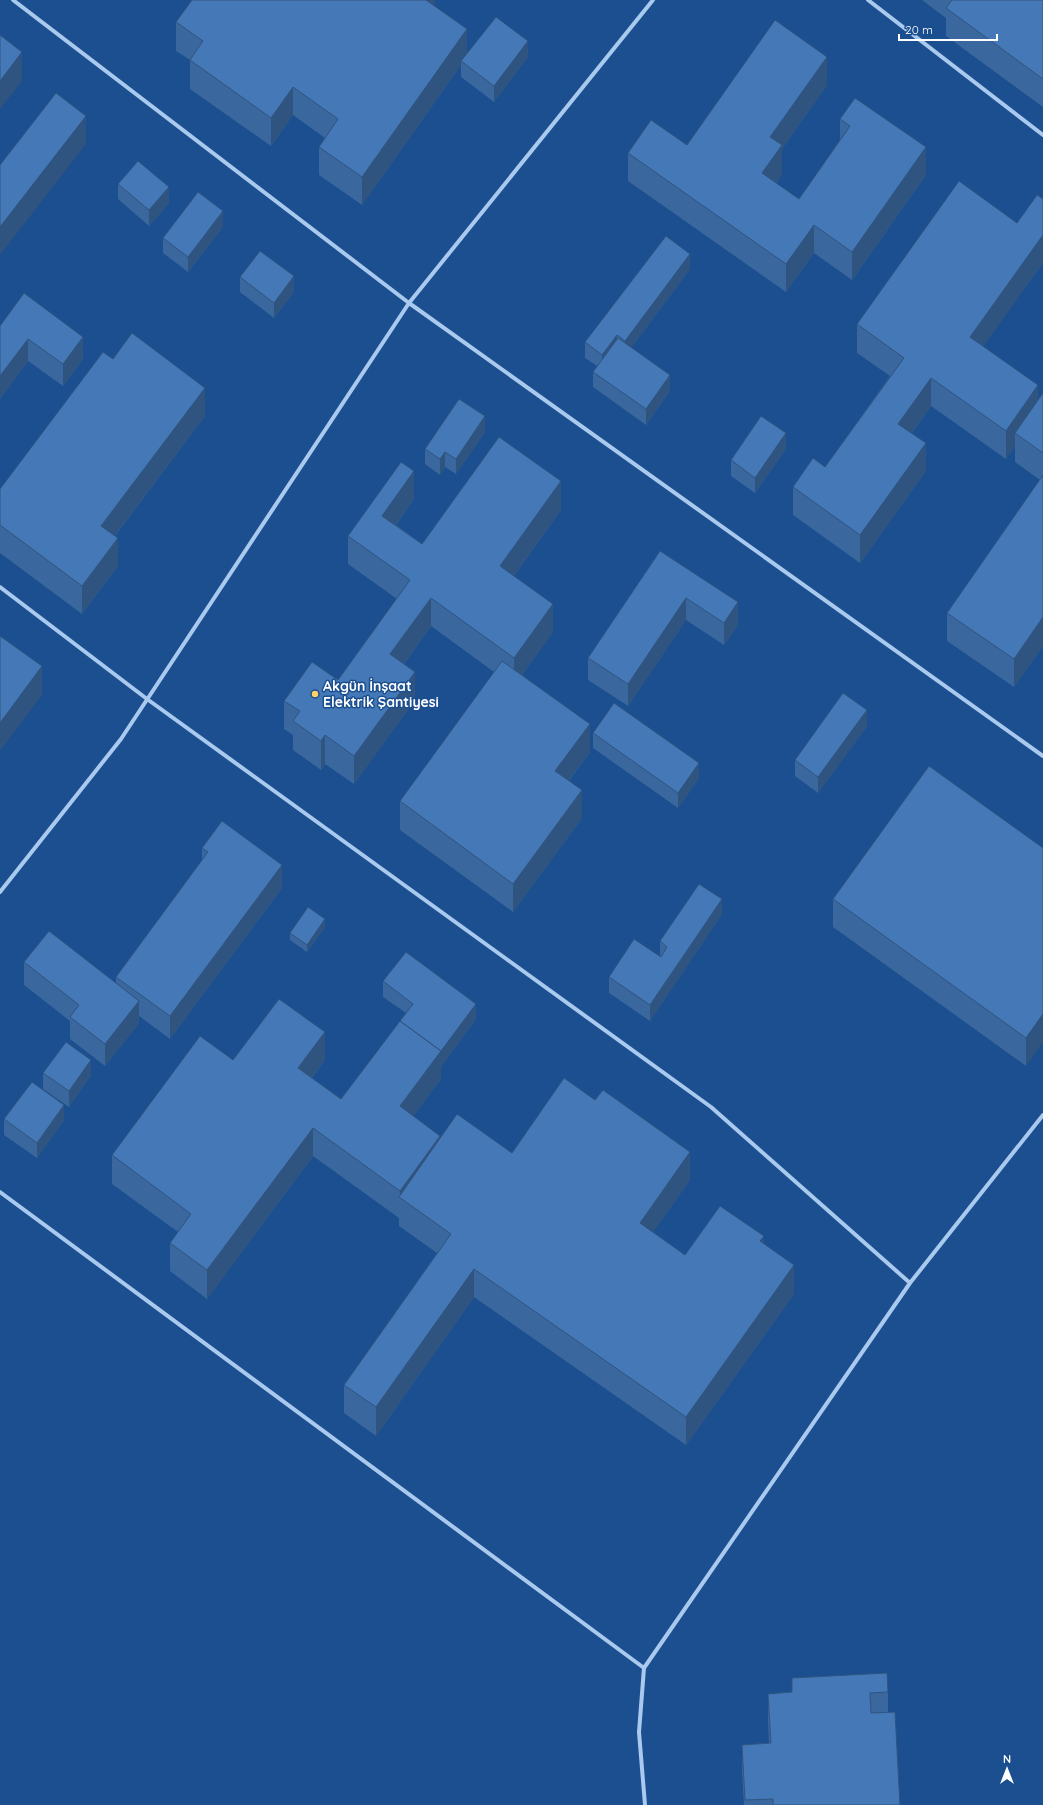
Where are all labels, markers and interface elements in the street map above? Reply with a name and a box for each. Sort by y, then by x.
scale bar [899,16,997,42]
text: 20 m [905,22,933,37]
place label: Akgün İnşaat Elektrik Şantiyesi [323,677,439,711]
marker: Akgün İnşaat Elektrik Şantiyesi [310,689,320,699]
north arrow [987,1749,1027,1789]
text: N [1003,1752,1011,1766]

